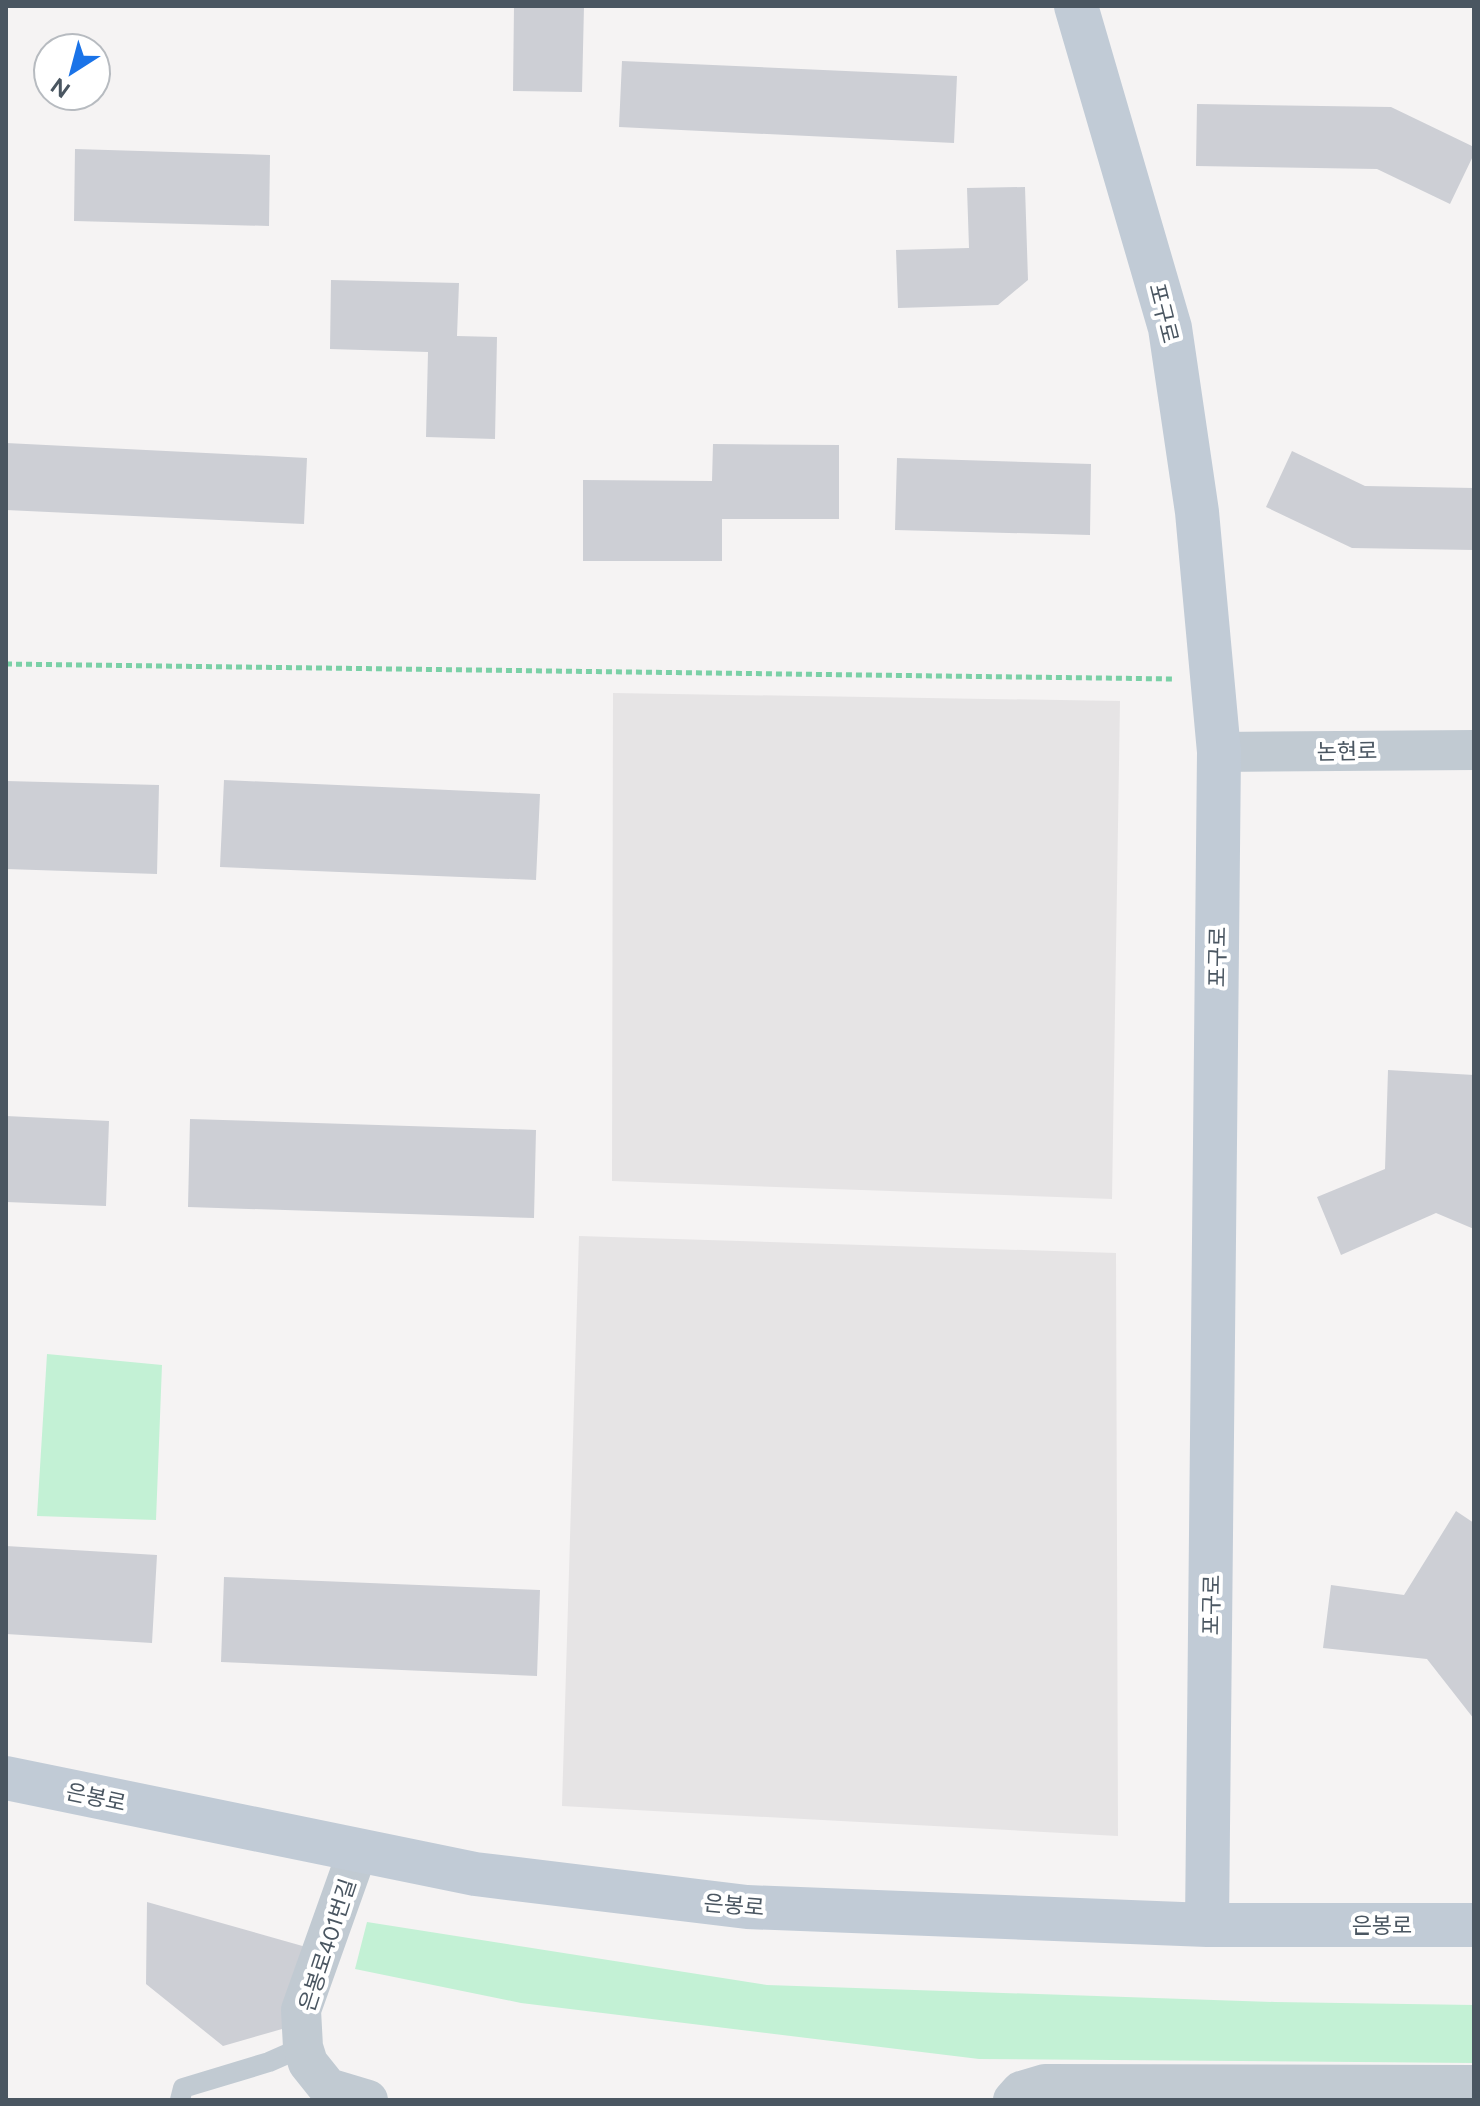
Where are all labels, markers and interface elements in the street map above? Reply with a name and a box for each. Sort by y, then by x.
north arrow [32,32,112,112]
text: N [46,72,75,104]
street label: 포구로 [1143,280,1184,346]
street label: 논현로 [1316,737,1378,766]
street label: 포구로 [1203,926,1232,988]
street label: 포구로 [1197,1574,1226,1636]
street label: 은봉로 [63,1778,128,1817]
street label: 은봉로401번길 [293,1875,362,2015]
street label: 은봉로 [703,1889,765,1922]
street label: 은봉로 [1352,1912,1412,1939]

